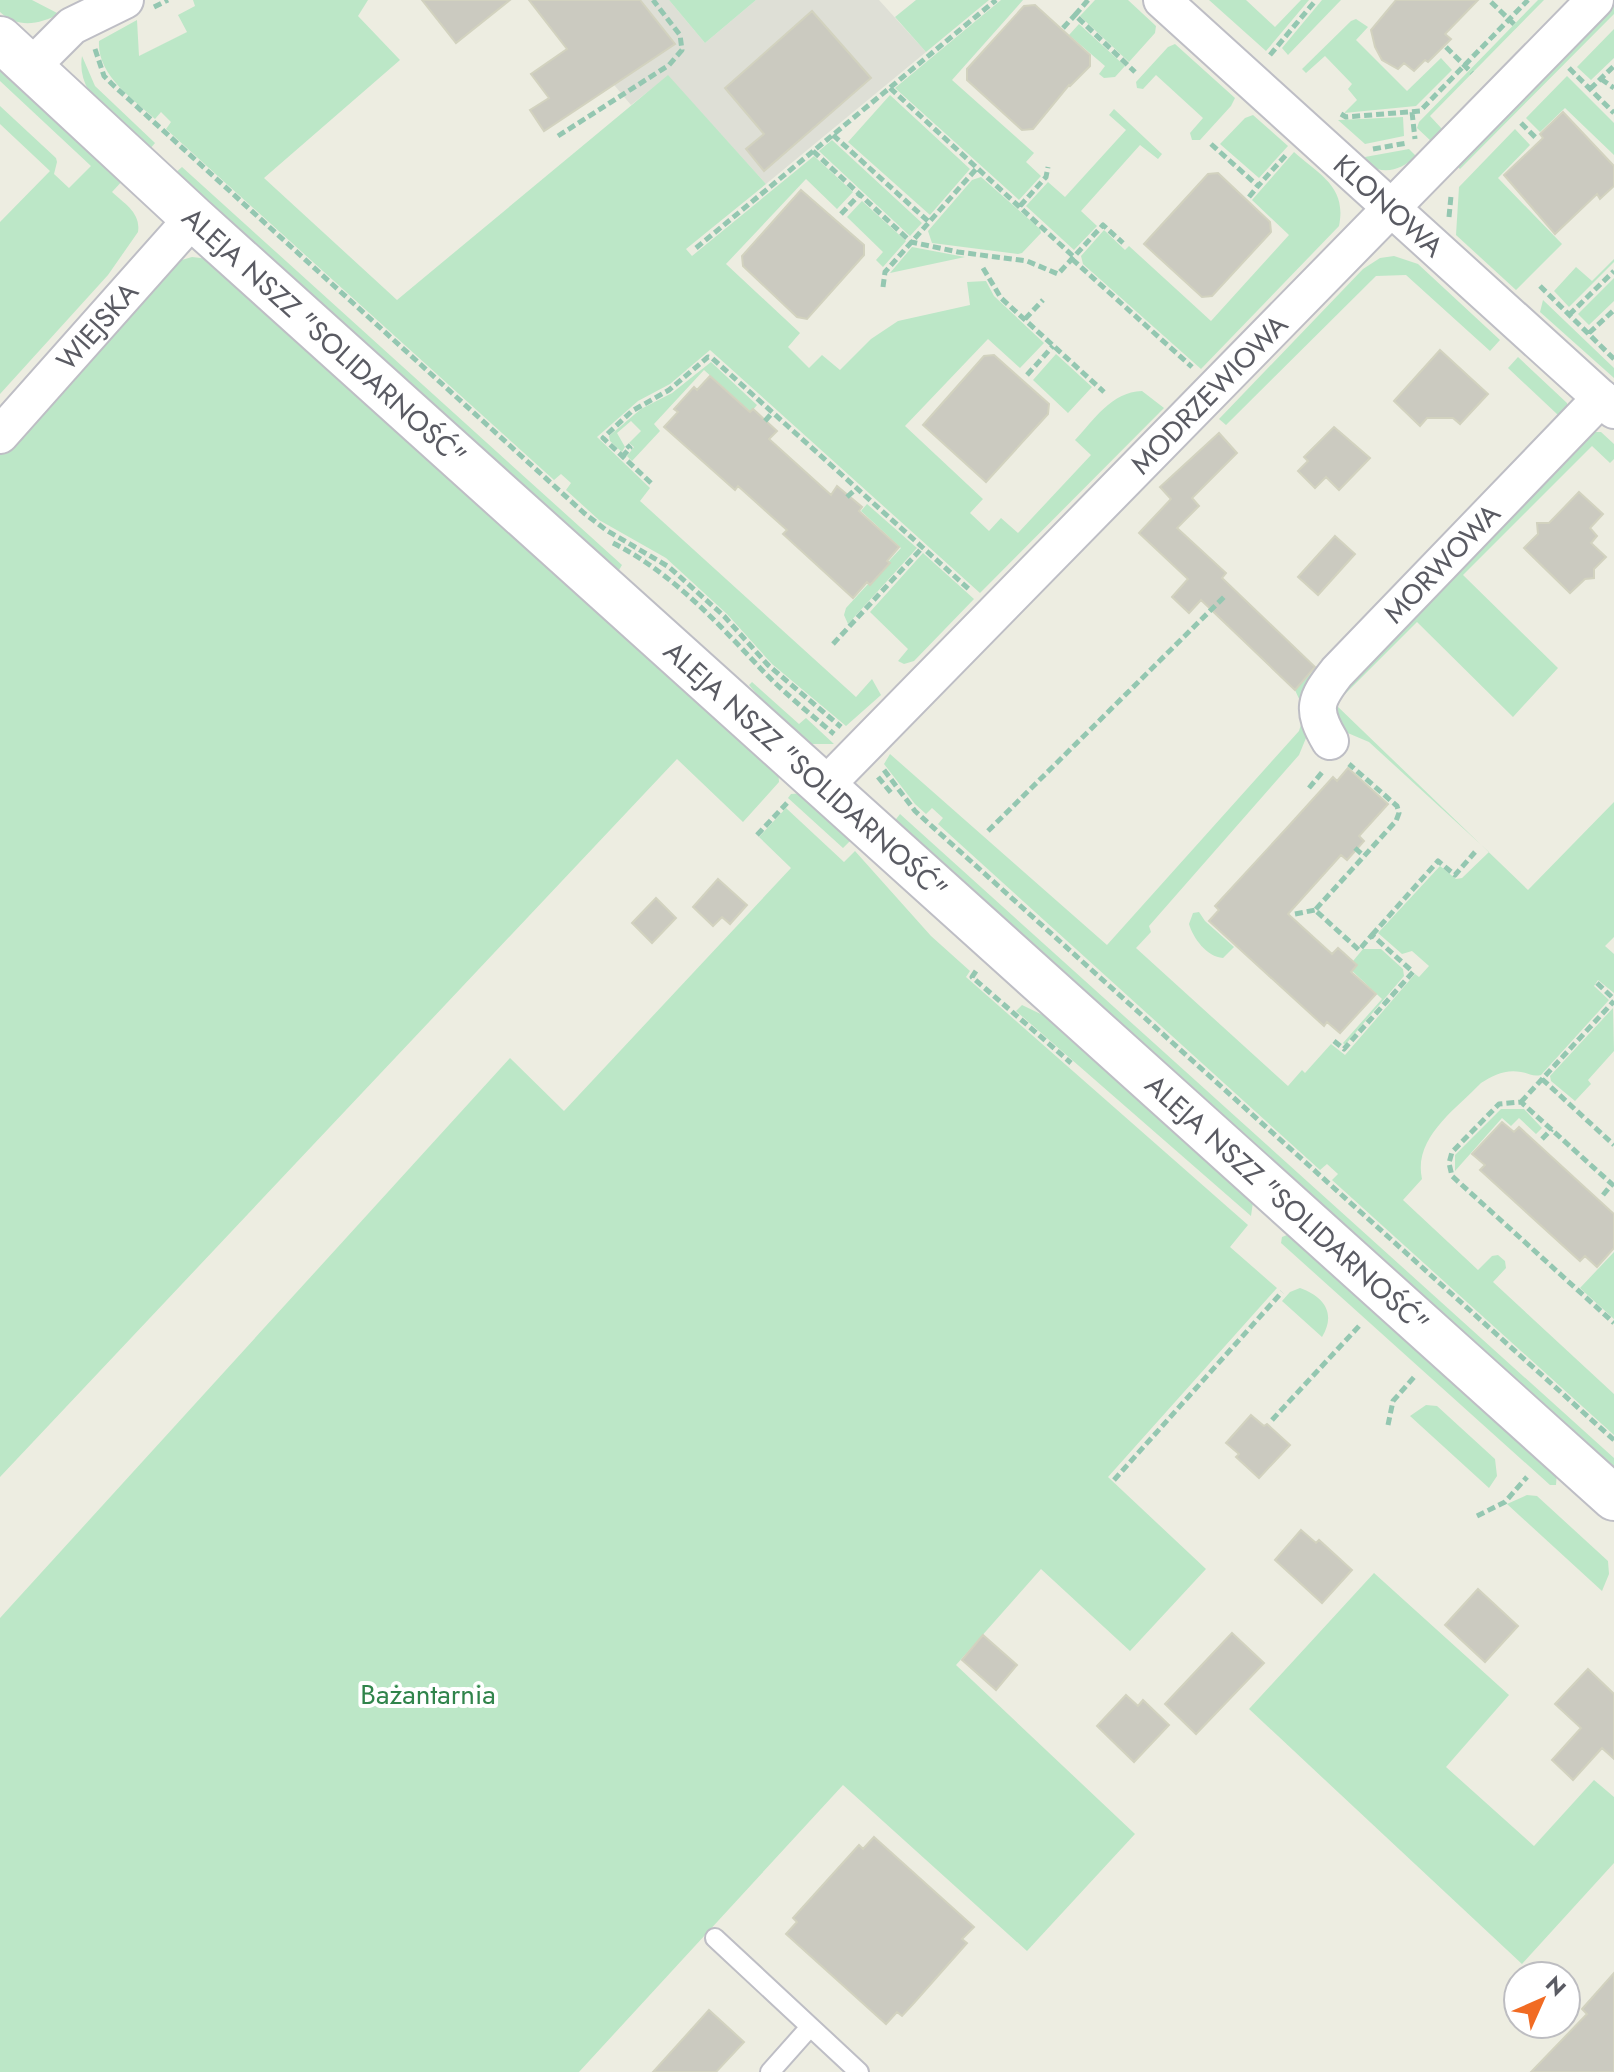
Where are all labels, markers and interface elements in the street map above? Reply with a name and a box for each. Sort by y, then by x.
street label: KLONOWA [1324,145,1453,267]
street label: ALEJA NSZZ "SOLIDARNOŚĆ" [173,197,475,475]
street label: WIEJSKA [46,272,148,379]
street label: MODRZEWIOWA [1121,305,1297,483]
street label: MORWOWA [1374,494,1510,632]
street label: ALEJA NSZZ "SOLIDARNOŚĆ" [655,631,957,909]
street label: ALEJA NSZZ "SOLIDARNOŚĆ" [1136,1065,1438,1343]
park label: Bażantarnia [360,1674,496,1715]
north arrow [1502,1960,1582,2040]
text: N [1539,1968,1574,2003]

